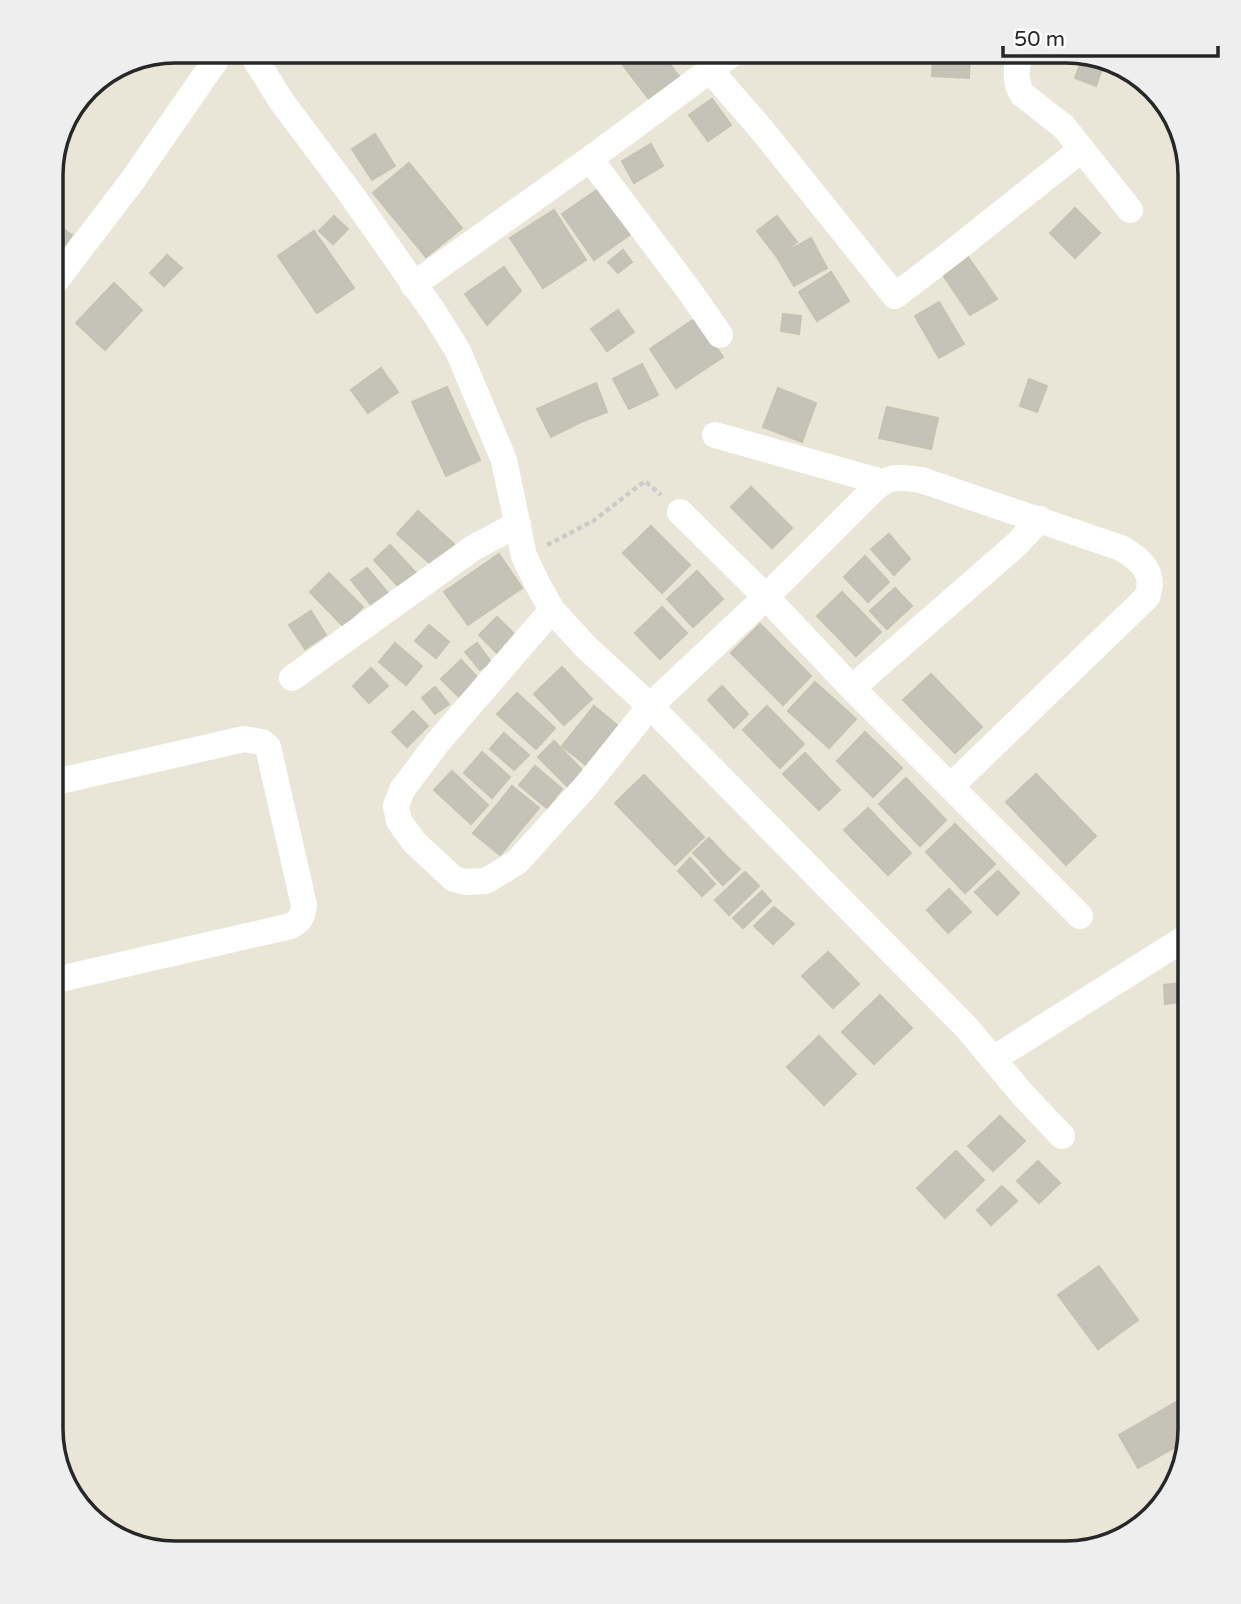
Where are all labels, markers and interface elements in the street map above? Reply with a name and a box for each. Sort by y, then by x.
scale bar [1003,14,1218,58]
text: 50 m [1014,27,1065,52]

